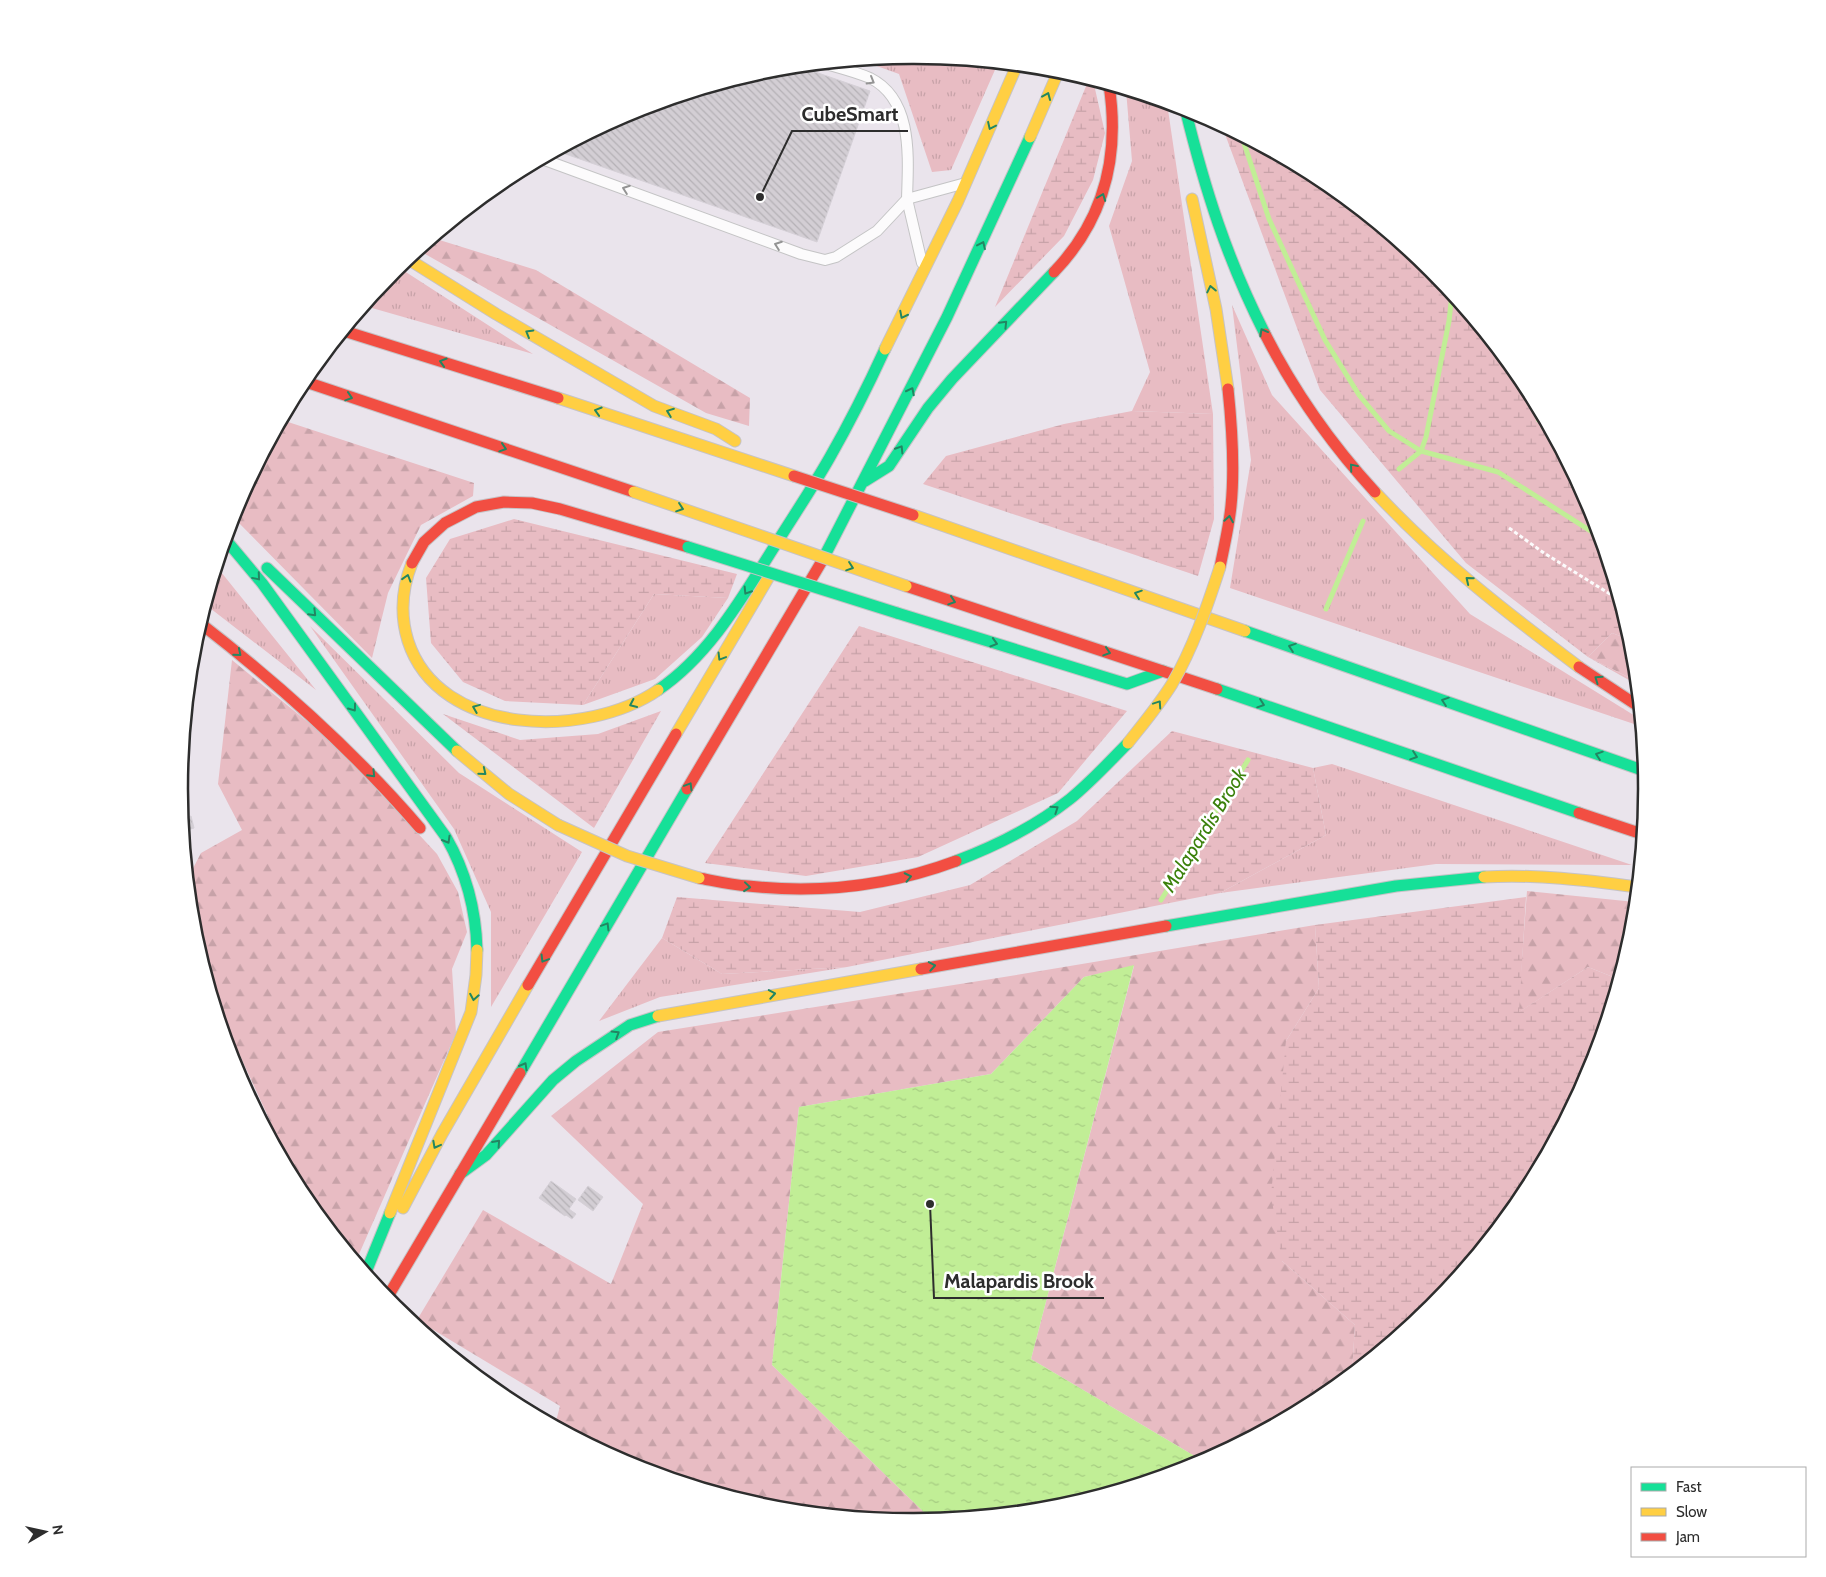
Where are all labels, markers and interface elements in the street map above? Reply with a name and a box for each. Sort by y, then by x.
one-way arrow [866,74,875,84]
one-way arrow [1041,92,1052,101]
callout: CubeSmart [792,96,908,131]
text: CubeSmart [802,102,899,126]
one-way arrow [987,121,998,130]
one-way arrow [622,185,630,195]
one-way arrow [1096,193,1106,202]
one-way arrow [774,241,783,251]
one-way arrow [975,241,986,250]
one-way arrow [1207,284,1217,293]
one-way arrow [899,310,909,319]
one-way arrow [998,321,1007,330]
one-way arrow [1260,328,1270,337]
one-way arrow [525,329,534,339]
one-way arrow [440,358,448,368]
one-way arrow [905,388,915,397]
one-way arrow [344,391,353,401]
one-way arrow [595,407,603,417]
one-way arrow [666,408,675,418]
one-way arrow [499,442,507,452]
one-way arrow [894,445,903,455]
one-way arrow [1351,464,1359,473]
one-way arrow [675,502,684,512]
one-way arrow [1224,515,1234,524]
one-way arrow [845,561,854,571]
one-way arrow [251,571,259,580]
one-way arrow [401,574,411,583]
one-way arrow [1466,578,1475,586]
one-way arrow [743,585,753,594]
one-way arrow [1135,590,1143,600]
one-way arrow [947,596,956,606]
one-way arrow [308,607,317,616]
one-way arrow [989,637,997,647]
one-way arrow [1288,643,1297,653]
one-way arrow [1102,646,1110,656]
one-way arrow [233,648,242,657]
one-way arrow [718,651,728,660]
one-way arrow [1594,676,1604,685]
one-way arrow [1442,697,1450,707]
one-way arrow [630,698,639,708]
one-way arrow [1256,698,1264,708]
one-way arrow [1152,700,1161,710]
one-way arrow [347,702,356,712]
one-way arrow [472,703,481,714]
one-way arrow [1410,750,1418,760]
one-way arrow [1595,750,1603,760]
water label: Malapardis Brook [1156,763,1252,897]
one-way arrow [477,767,486,776]
one-way arrow [366,769,375,778]
one-way arrow [682,782,692,791]
one-way arrow [1049,806,1058,815]
one-way arrow [441,835,451,844]
one-way arrow [904,873,912,883]
one-way arrow [743,881,751,892]
one-way arrow [600,922,610,931]
one-way arrow [540,954,550,963]
one-way arrow [928,962,937,972]
one-way arrow [768,990,777,1000]
one-way arrow [469,993,479,1002]
one-way arrow [610,1031,619,1041]
one-way arrow [517,1062,527,1071]
one-way arrow [432,1140,442,1149]
one-way arrow [491,1140,500,1149]
callout: Malapardis Brook [934,1263,1104,1298]
text: Malapardis Brook [944,1269,1094,1293]
legend [1631,1467,1806,1557]
text: Fast [1676,1478,1701,1496]
text: Slow [1676,1503,1707,1521]
north arrow [20,1507,70,1557]
text: N [48,1524,68,1536]
text: Jam [1675,1528,1700,1546]

